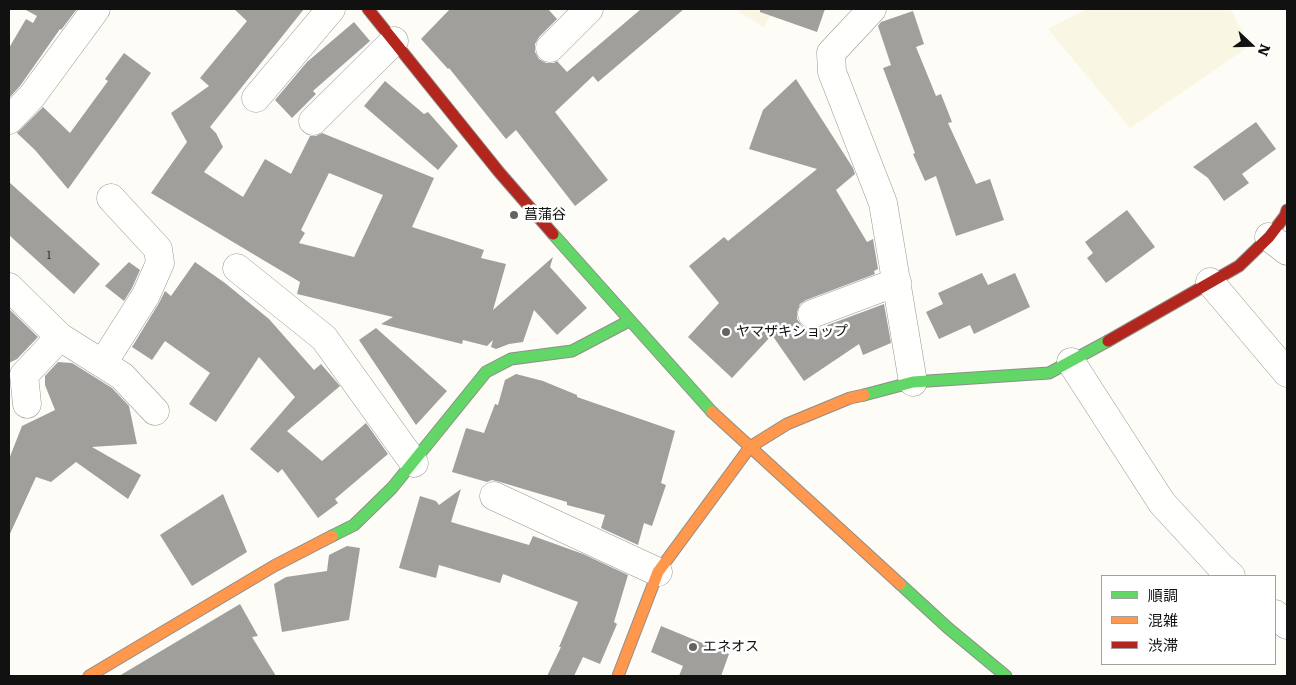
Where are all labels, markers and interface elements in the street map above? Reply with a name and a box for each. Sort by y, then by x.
north arrow [1226,20,1276,70]
text: N [1254,41,1276,59]
place label: 菖蒲谷 [524,207,566,223]
marker: 菖蒲谷 [508,209,520,221]
house number: 1 [47,249,51,263]
place label: ヤマザキショップ [736,324,848,340]
marker: ヤマザキショップ [720,326,732,338]
legend [1101,575,1276,665]
text: 順調 [1148,583,1178,606]
text: 混雑 [1148,608,1178,631]
text: 渋滞 [1148,633,1178,656]
place label: エネオス [703,639,759,655]
marker: エネオス [687,641,699,653]

